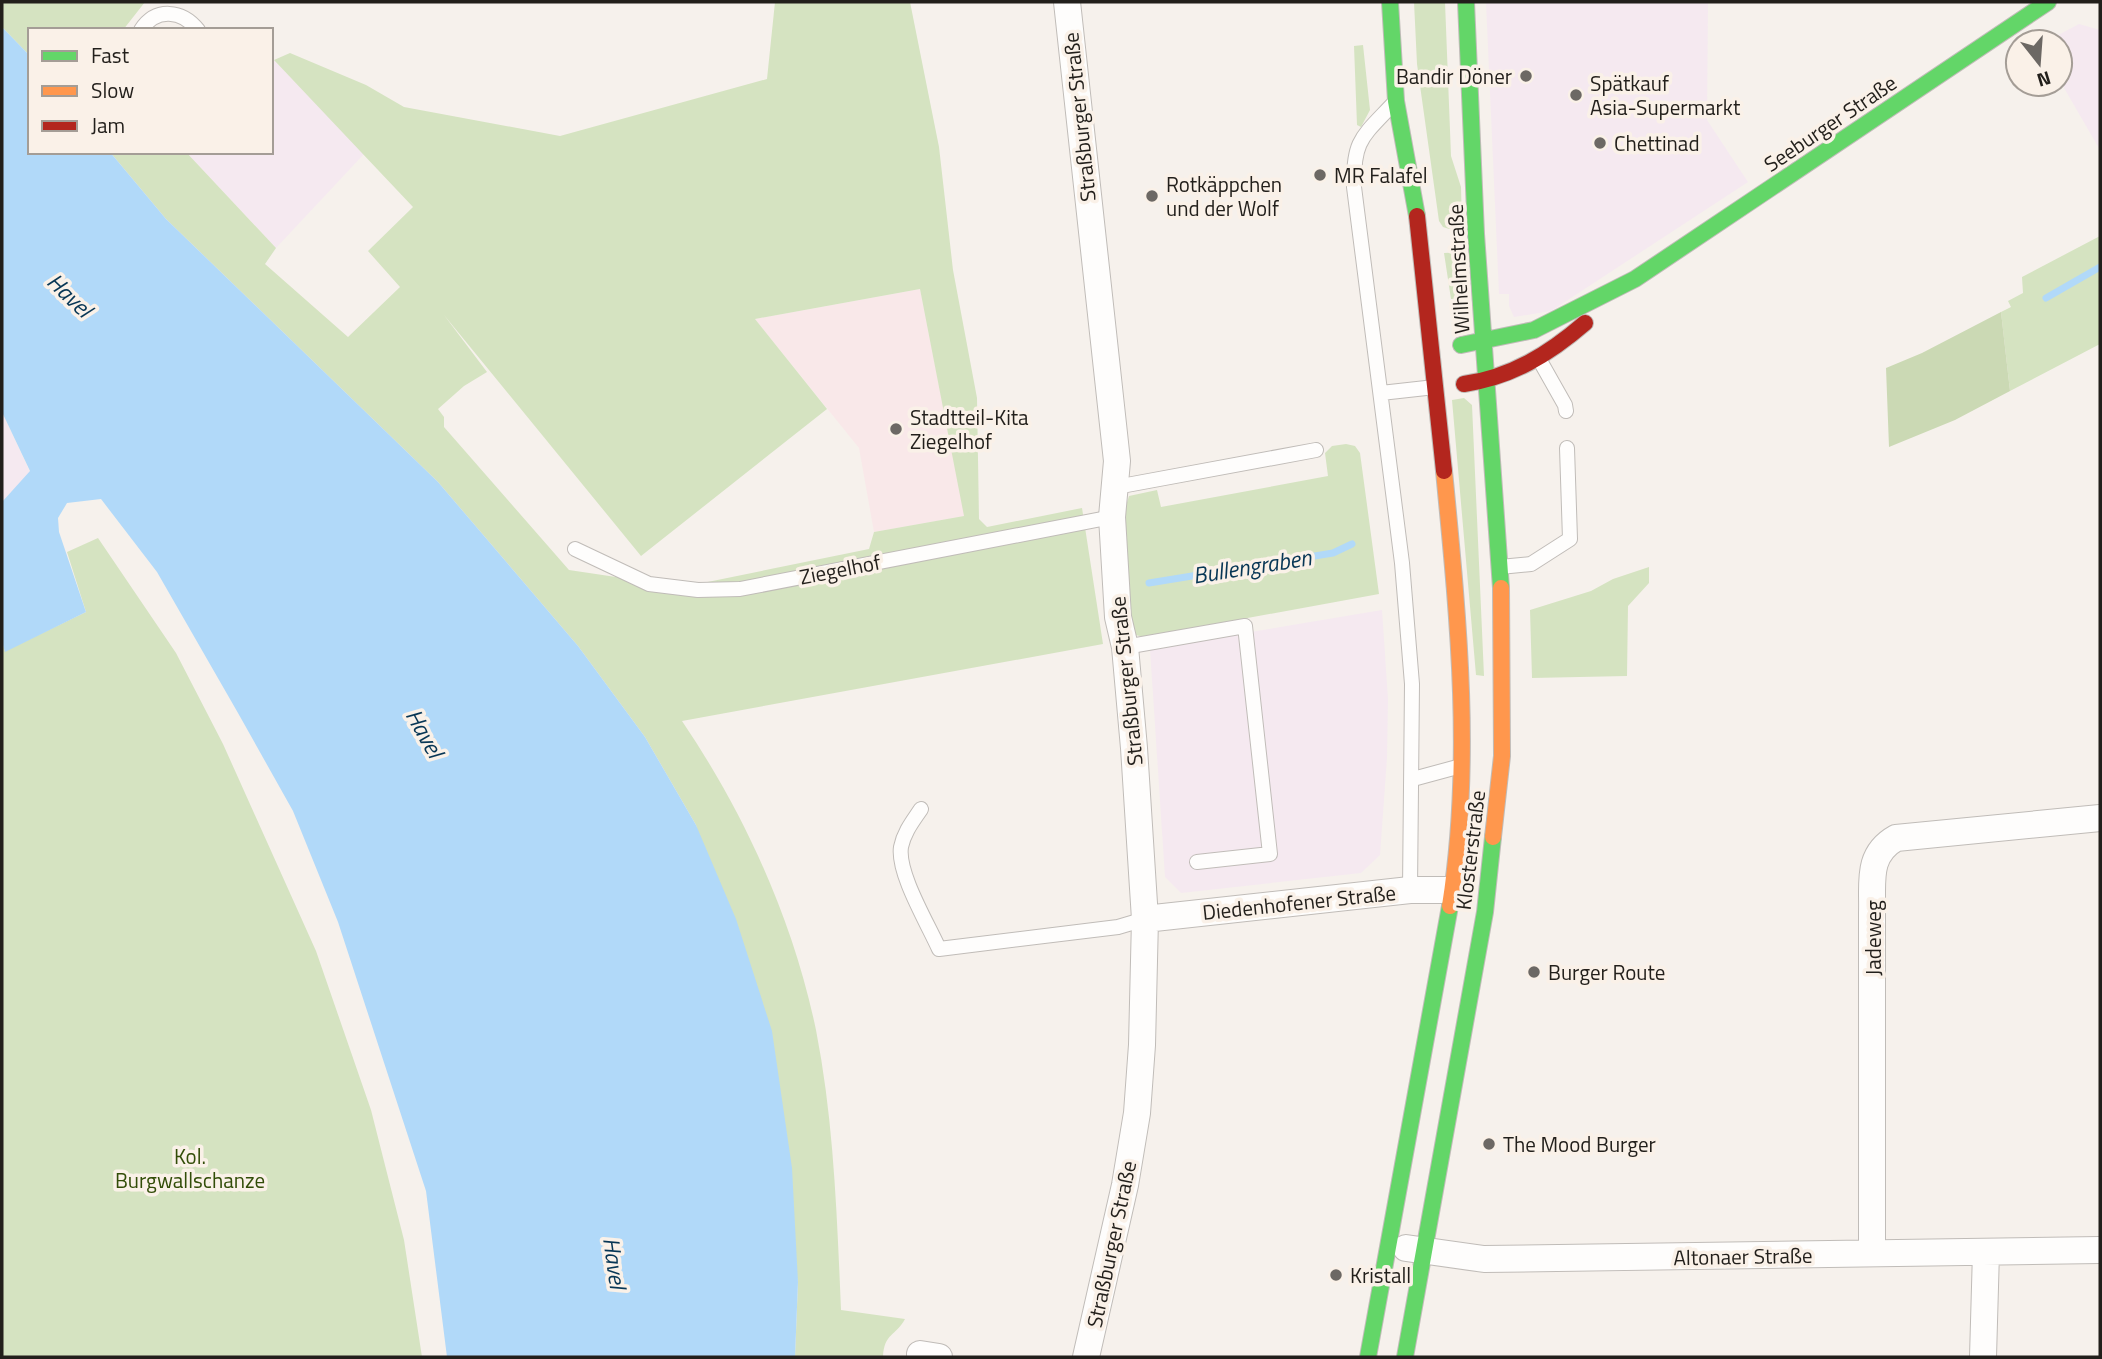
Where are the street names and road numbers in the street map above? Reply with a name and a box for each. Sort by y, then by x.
street label: Straßburger Straße [1054,31,1104,203]
street label: Seeburger Straße [1757,67,1903,179]
street label: Wilhelmstraße [1439,203,1477,335]
street label: Ziegelhof [797,545,883,593]
street label: Straßburger Straße [1101,595,1151,767]
street label: Klosterstraße [1447,788,1493,912]
street label: Diedenhofener Straße [1201,876,1397,928]
street label: Jadeweg [1857,900,1889,976]
street label: Straßburger Straße [1078,1158,1144,1330]
street label: Altonaer Straße [1673,1239,1813,1273]

